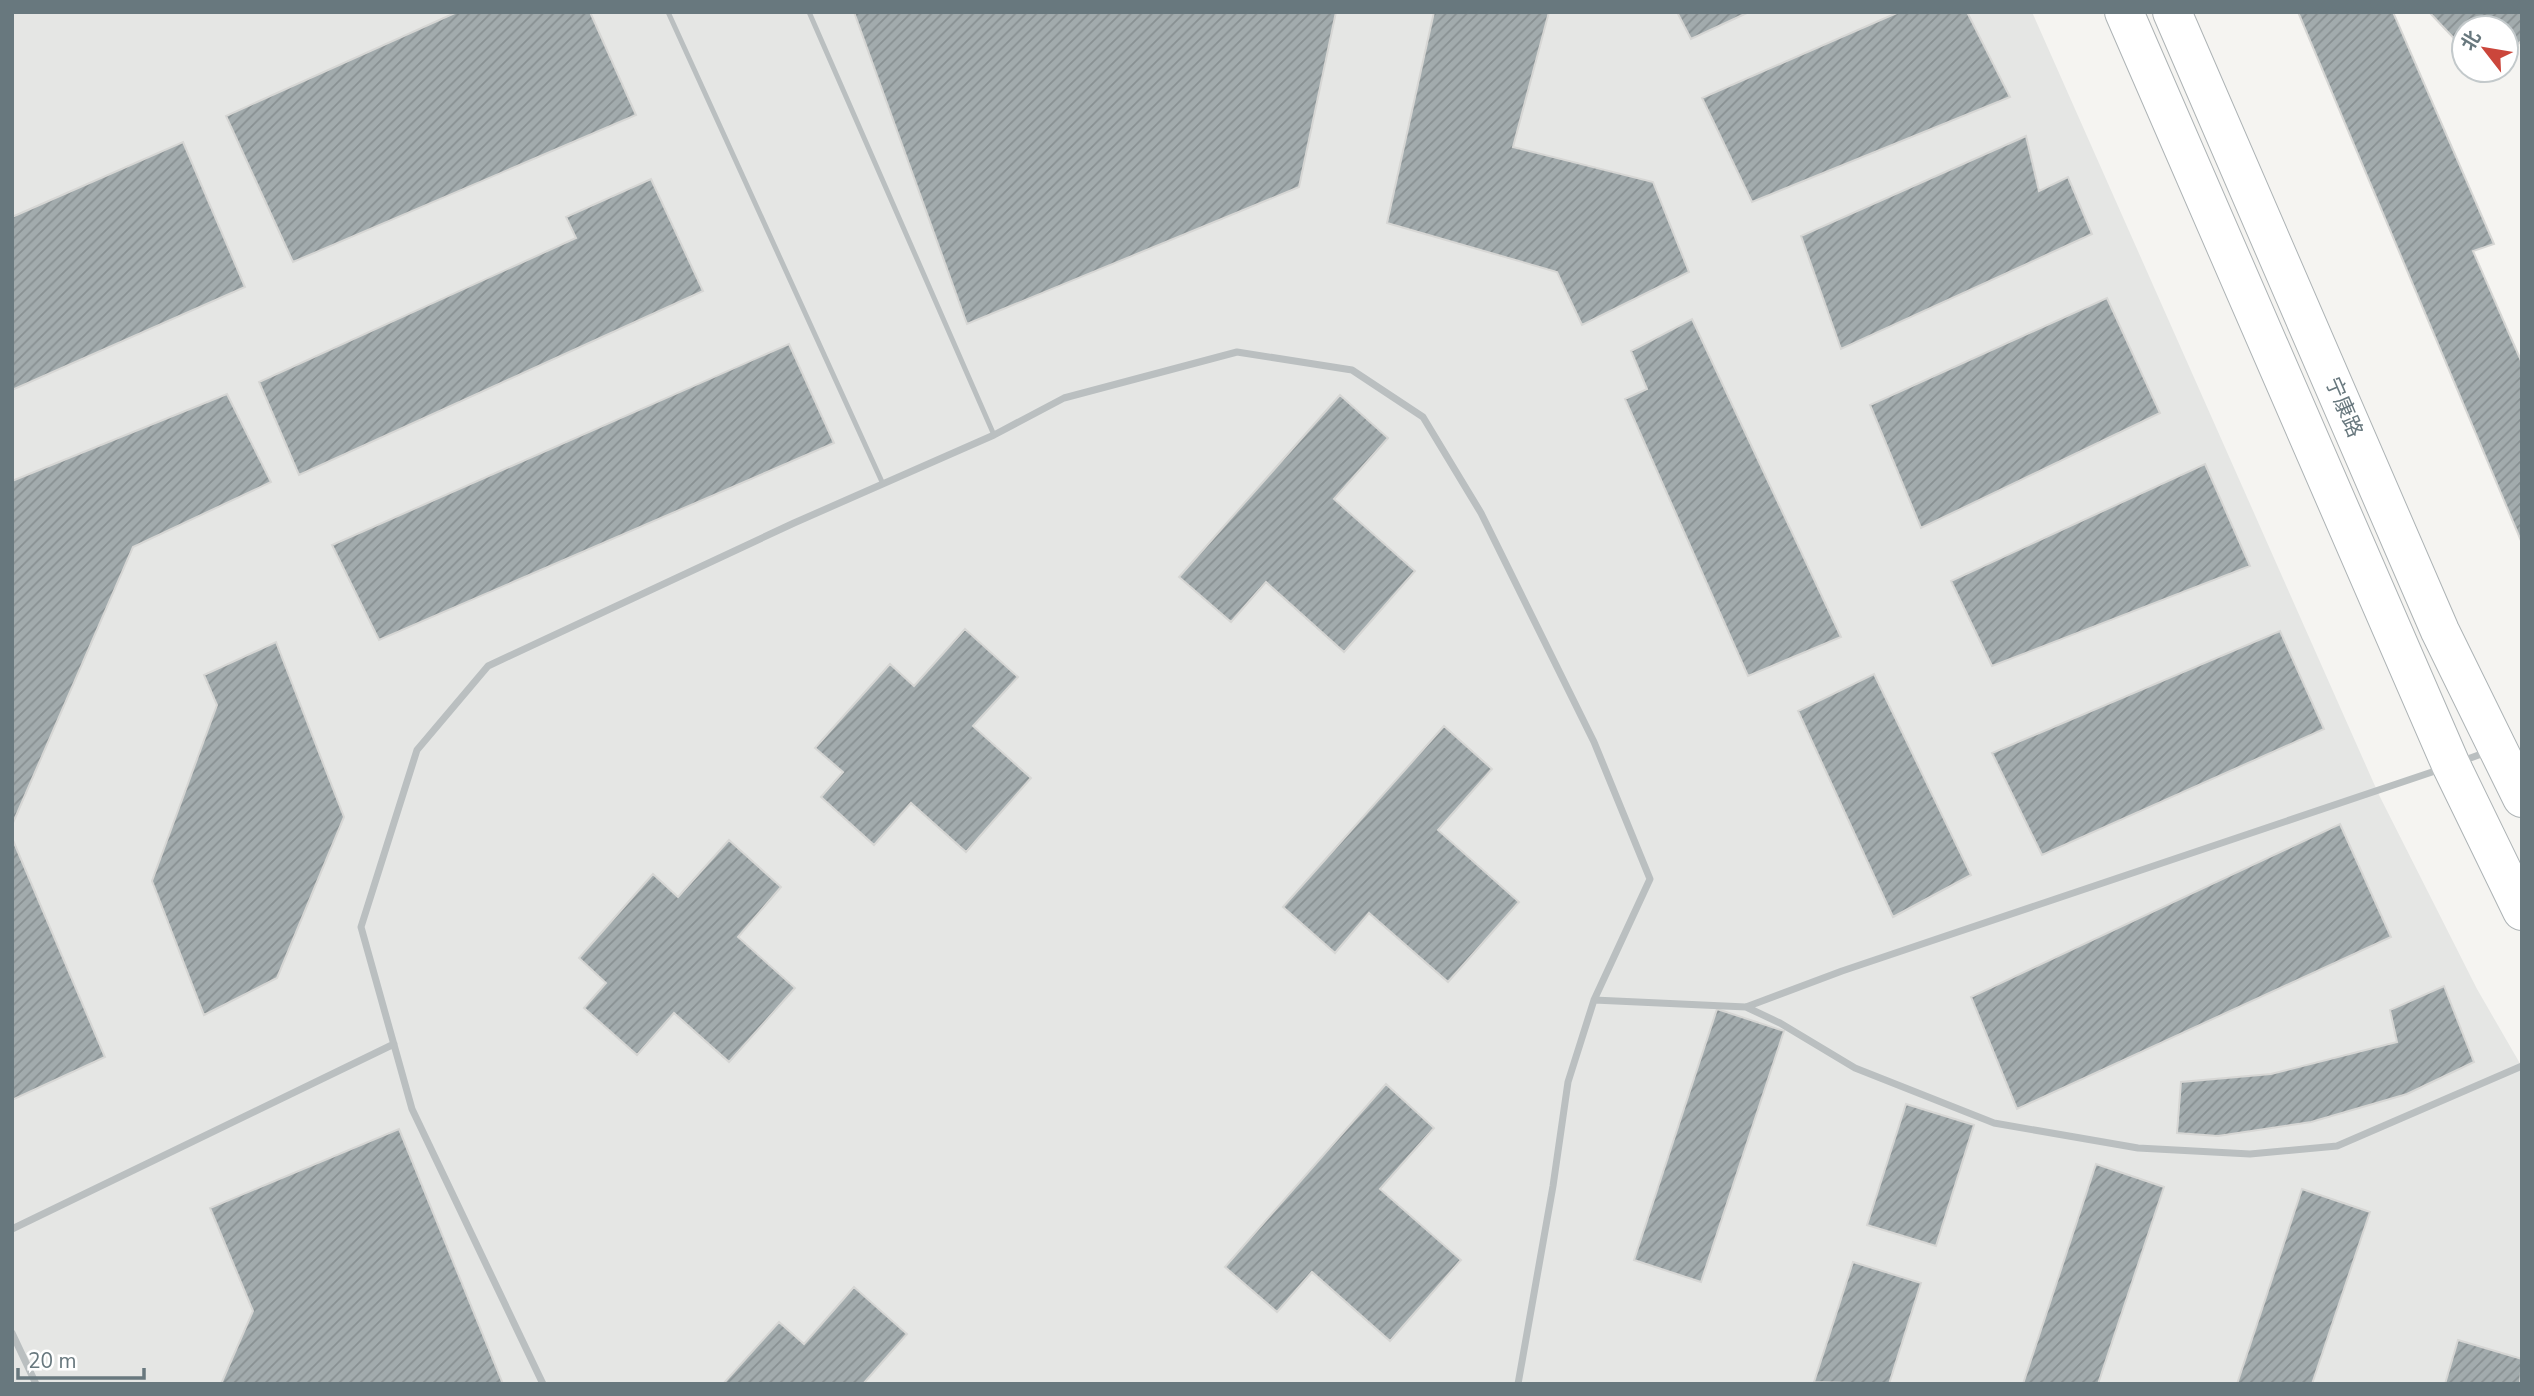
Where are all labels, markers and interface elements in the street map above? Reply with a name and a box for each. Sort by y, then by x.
north arrow [2450,14,2520,84]
text: 北 [2455,26,2487,56]
street label: 宁康路 [2319,373,2369,441]
scale bar [18,1336,144,1380]
text: 20 m [28,1347,77,1375]

